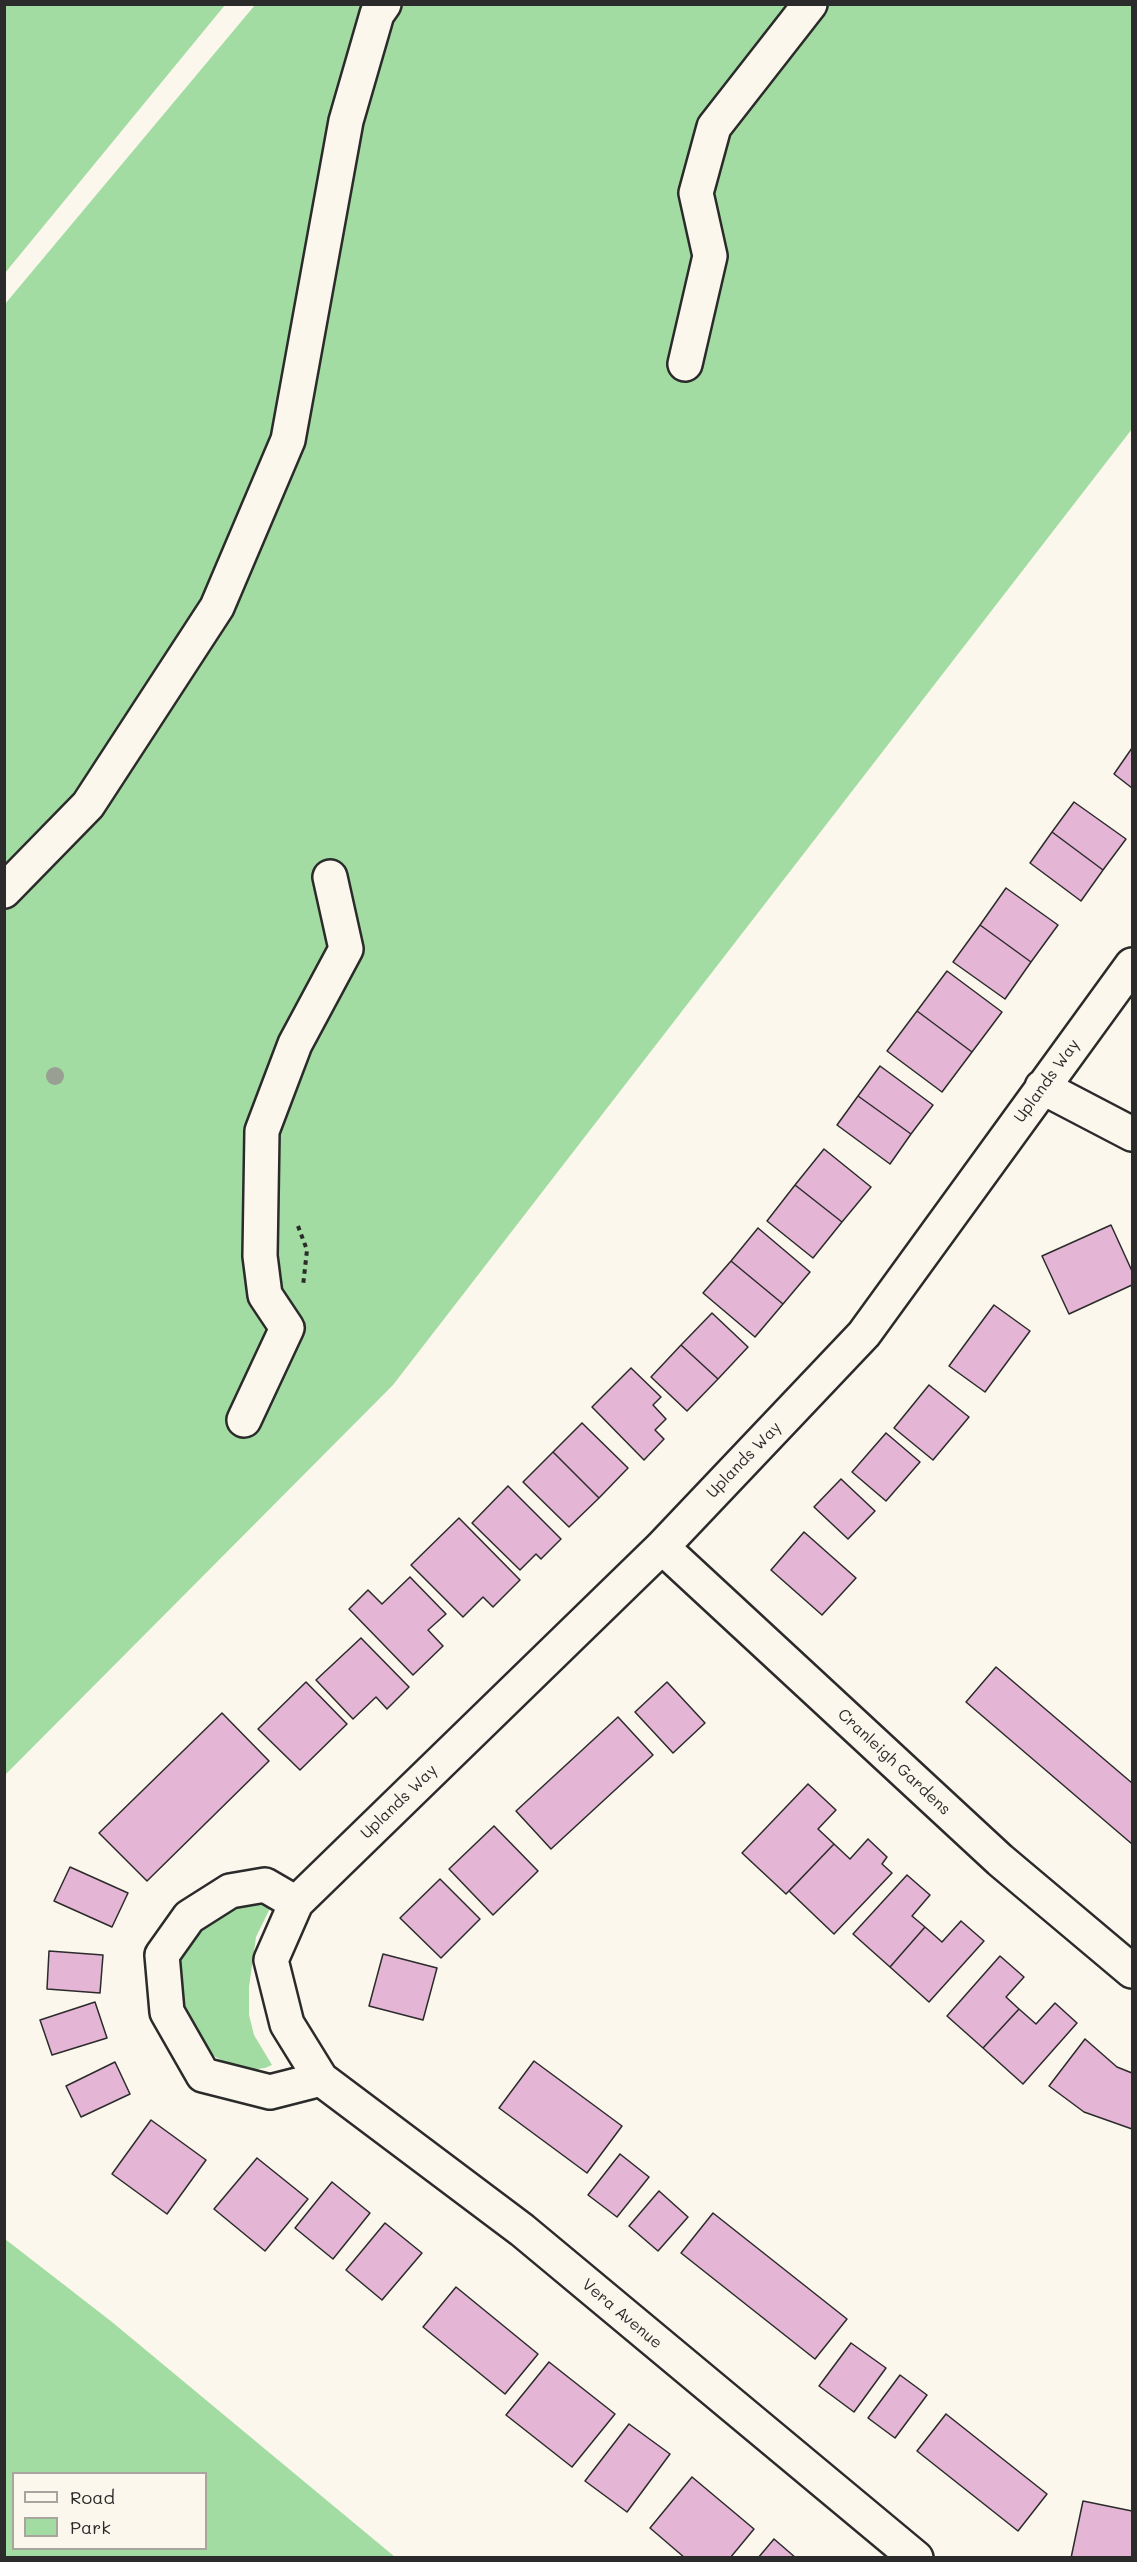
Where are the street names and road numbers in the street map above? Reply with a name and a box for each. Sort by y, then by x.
street label: Uplands Way [1010,1035,1084,1127]
street label: Uplands Way [703,1418,785,1502]
street label: Cranleigh Gardens [834,1705,954,1819]
street label: Uplands Way [357,1761,441,1843]
street label: Vera Avenue [578,2275,666,2353]

